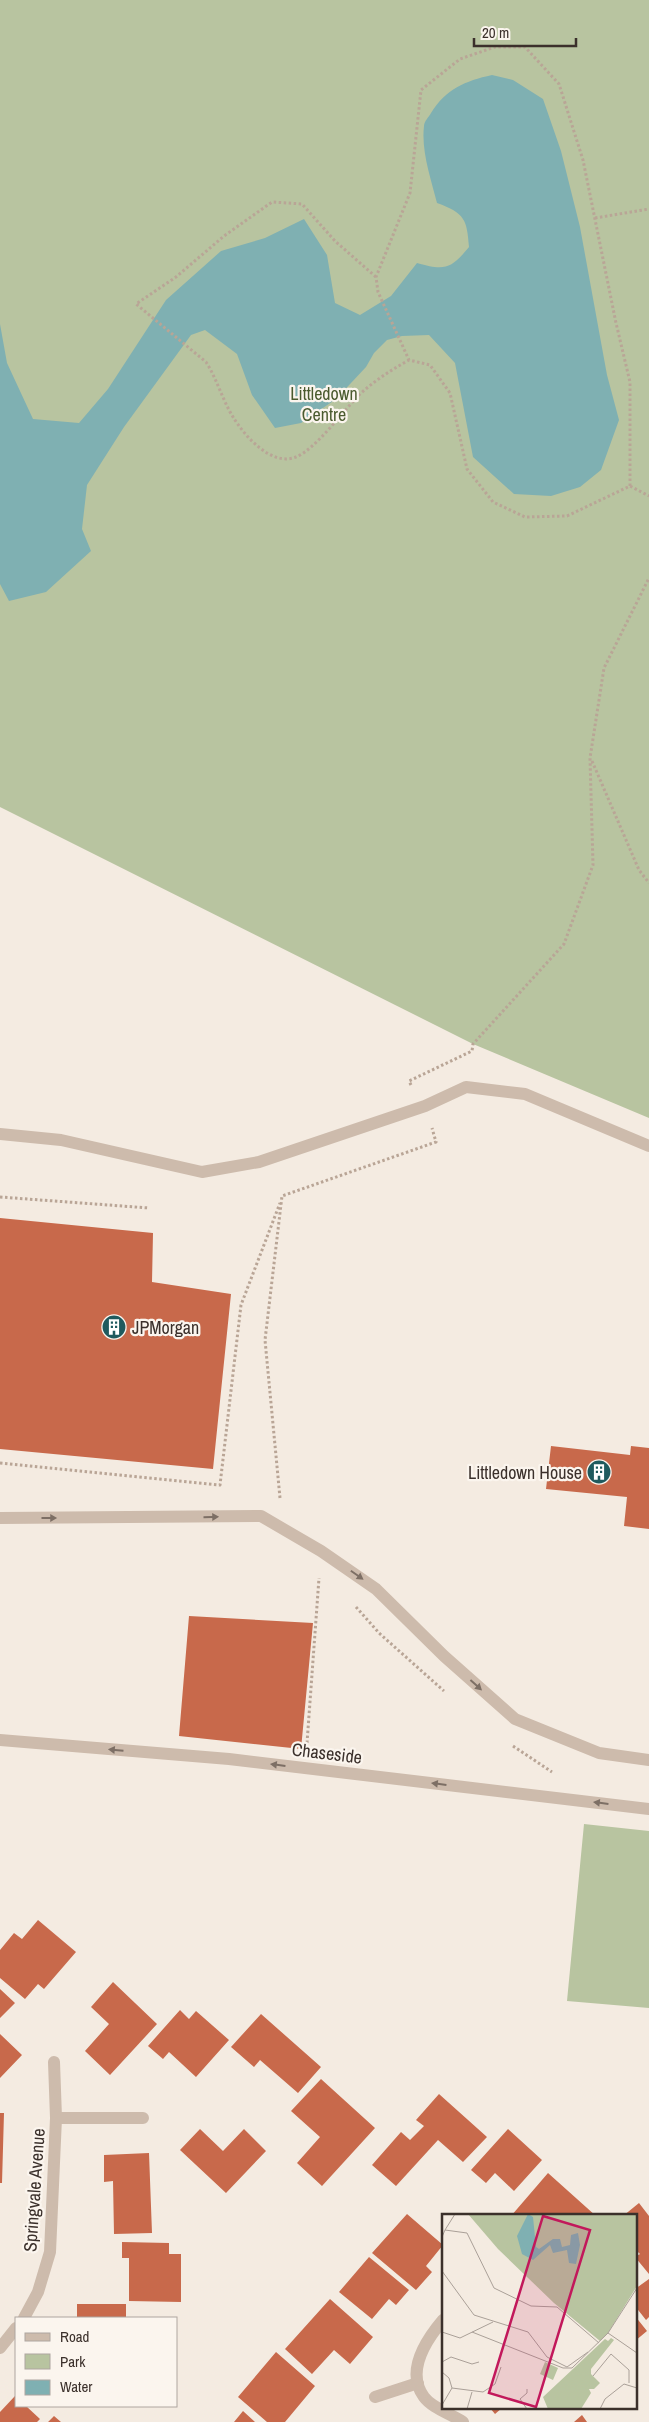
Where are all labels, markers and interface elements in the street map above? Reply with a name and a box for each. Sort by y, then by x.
scale bar [474,15,576,47]
text: 20 m [482,22,509,43]
park label: Littledown Centre [290,381,358,427]
building icon: JPMorgan [101,1314,127,1340]
place label: JPMorgan [132,1315,199,1340]
building icon: Littledown House [586,1459,612,1485]
place label: Littledown House [468,1460,582,1485]
one-way arrow [203,1512,219,1520]
one-way arrow [41,1514,57,1522]
one-way arrow [350,1570,364,1580]
one-way arrow [470,1679,482,1691]
street label: Chaseside [290,1736,364,1770]
one-way arrow [108,1745,124,1753]
one-way arrow [270,1761,286,1769]
one-way arrow [431,1780,447,1788]
one-way arrow [592,1799,608,1807]
street label: Springvale Avenue [17,2127,51,2253]
inset map [442,2214,636,2410]
legend [15,2317,178,2407]
text: Road [60,2326,89,2347]
text: Park [60,2351,86,2372]
text: Water [60,2376,92,2397]

